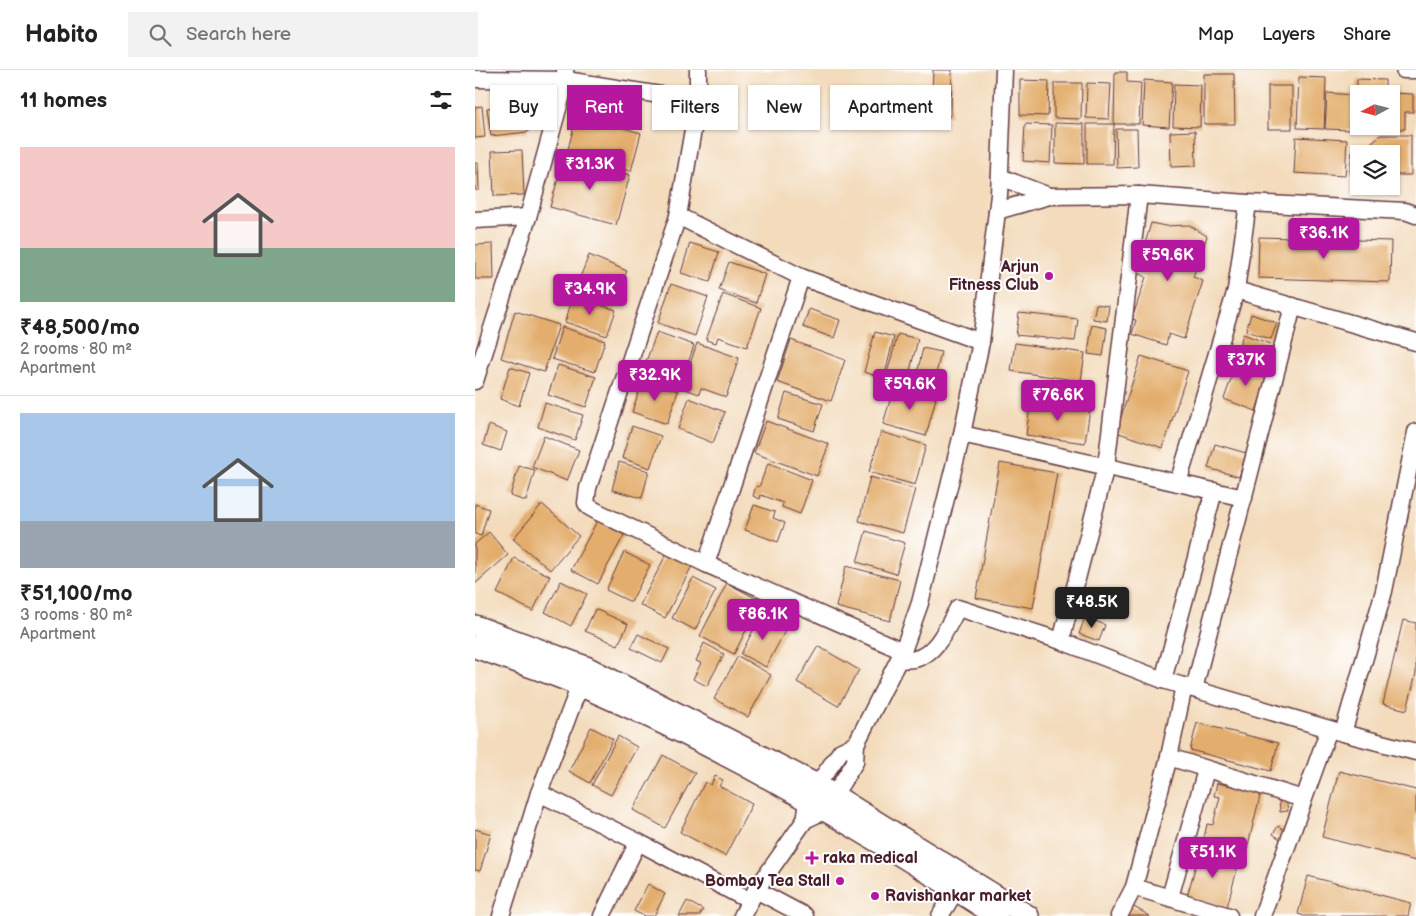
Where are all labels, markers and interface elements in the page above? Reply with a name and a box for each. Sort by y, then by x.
search box [128,12,478,57]
text: Habito [25,20,98,49]
icon: search [146,21,174,49]
text: Search here [186,23,291,46]
text: Map [1198,24,1234,45]
text: Layers [1262,24,1315,45]
text: Share [1343,24,1391,45]
chip: Buy [490,85,557,130]
chip: Rent [567,85,642,130]
chip: Filters [652,85,738,130]
chip: New [748,85,820,130]
chip: Apartment [830,85,951,130]
north arrow [1350,85,1400,135]
map controls [1350,85,1400,195]
icon: filters [427,86,455,114]
text: 11 homes [20,88,107,113]
button: layers [1350,145,1400,195]
pin: ₹31.3K [549,148,631,191]
text: ₹31.3K [566,155,614,174]
icon: home [193,180,283,270]
pin: ₹36.1K [1283,218,1365,260]
text: ₹36.1K [1299,224,1349,243]
pin: ₹59.6K [1127,240,1209,282]
text: ₹59.6K [1142,246,1194,265]
place label: Arjun Fitness Club [949,258,1040,295]
marker: Arjun Fitness Club [1043,270,1055,282]
pin: ₹34.9K [549,274,631,316]
text: ₹34.9K [564,280,616,299]
text: ₹48,500/mo [20,315,140,340]
text: 2 rooms · 80 m² [20,340,132,359]
pin: ₹37K [1216,344,1276,387]
text: ₹37K [1227,351,1265,370]
text: Apartment [20,359,96,378]
pin: ₹32.9K [614,360,696,402]
text: ₹32.9K [629,366,681,385]
pin: ₹59.6K [869,368,951,411]
text: ₹59.6K [884,375,936,394]
pin: ₹76.6K [1017,380,1099,422]
text: ₹76.6K [1032,386,1084,405]
icon: home [193,445,283,535]
text: ₹51,100/mo [20,581,132,606]
pin: ₹48.5K [1051,586,1133,629]
text: ₹48.5K [1066,593,1118,612]
pin: ₹86.1K [722,598,804,641]
text: ₹86.1K [738,605,788,624]
text: 3 rooms · 80 m² [20,606,133,625]
text: Apartment [20,625,96,644]
pin: ₹51.1K [1172,836,1254,879]
text: ₹51.1K [1190,843,1236,862]
place label: raka medical [823,849,918,868]
marker: raka medical [805,851,819,865]
place label: Bombay Tea Stall [705,872,830,891]
marker: Bombay Tea Stall [834,875,846,887]
place label: Ravishankar market [885,887,1032,906]
marker: Ravishankar market [869,890,881,902]

